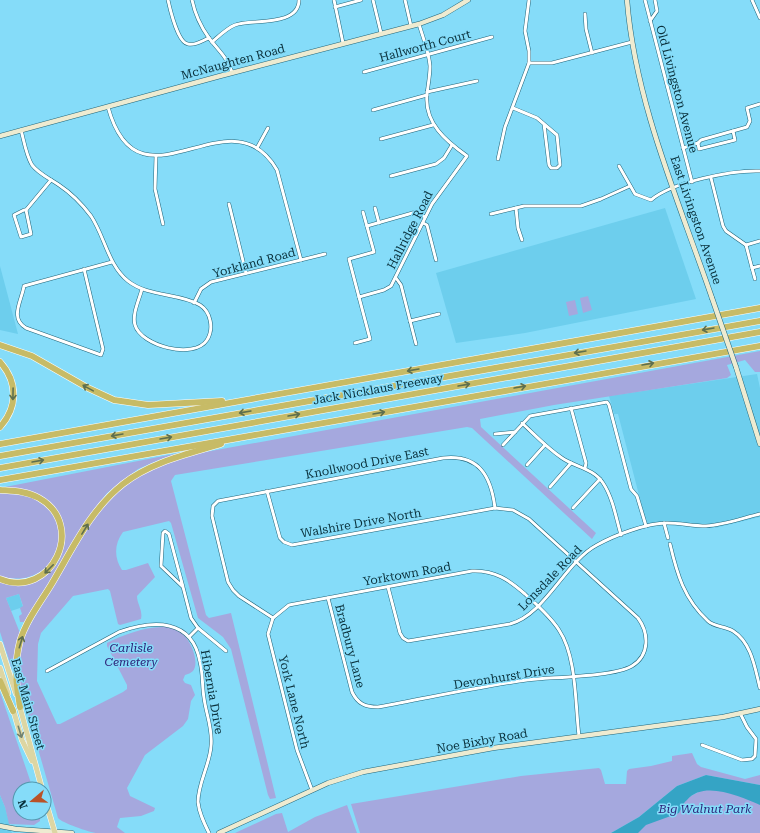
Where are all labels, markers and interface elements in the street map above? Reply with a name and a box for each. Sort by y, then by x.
street label: Old Livingston Avenue [653,24,701,155]
street label: Hallworth Court [378,27,473,65]
street label: McNaughten Road [179,41,287,83]
street label: East Livingston Avenue [667,154,725,287]
street label: Hallridge Road [384,188,436,271]
street label: Yorkland Road [211,245,297,281]
one-way arrow [702,326,715,334]
one-way arrow [574,349,587,357]
one-way arrow [642,360,655,368]
one-way arrow [407,366,420,374]
street label: Jack Nicklaus Freeway [312,370,445,407]
one-way arrow [457,380,470,388]
one-way arrow [514,383,527,391]
one-way arrow [82,384,94,391]
one-way arrow [10,388,17,401]
one-way arrow [239,409,252,417]
one-way arrow [372,409,385,417]
one-way arrow [287,411,300,419]
one-way arrow [111,431,124,439]
one-way arrow [159,434,172,442]
street label: Knollwood Drive East [304,444,430,482]
one-way arrow [32,456,45,464]
street label: Walshire Drive North [300,505,423,541]
one-way arrow [81,524,89,535]
street label: Lonsdale Road [515,542,585,614]
street label: Yorktown Road [362,559,452,589]
one-way arrow [44,564,54,574]
street label: Bradbury Lane [332,603,368,690]
one-way arrow [18,635,25,648]
park label: Carlisle Cemetery [104,641,158,669]
street label: Hibernia Drive [198,649,226,736]
street label: York Lane North [276,654,312,750]
street label: East Main Street [8,657,48,752]
street label: Devonhurst Drive [453,662,556,692]
one-way arrow [17,725,24,738]
street label: Noe Bixby Road [435,726,529,756]
north arrow [12,781,52,821]
text: N [15,797,31,810]
park label: Big Walnut Park [658,802,752,816]

